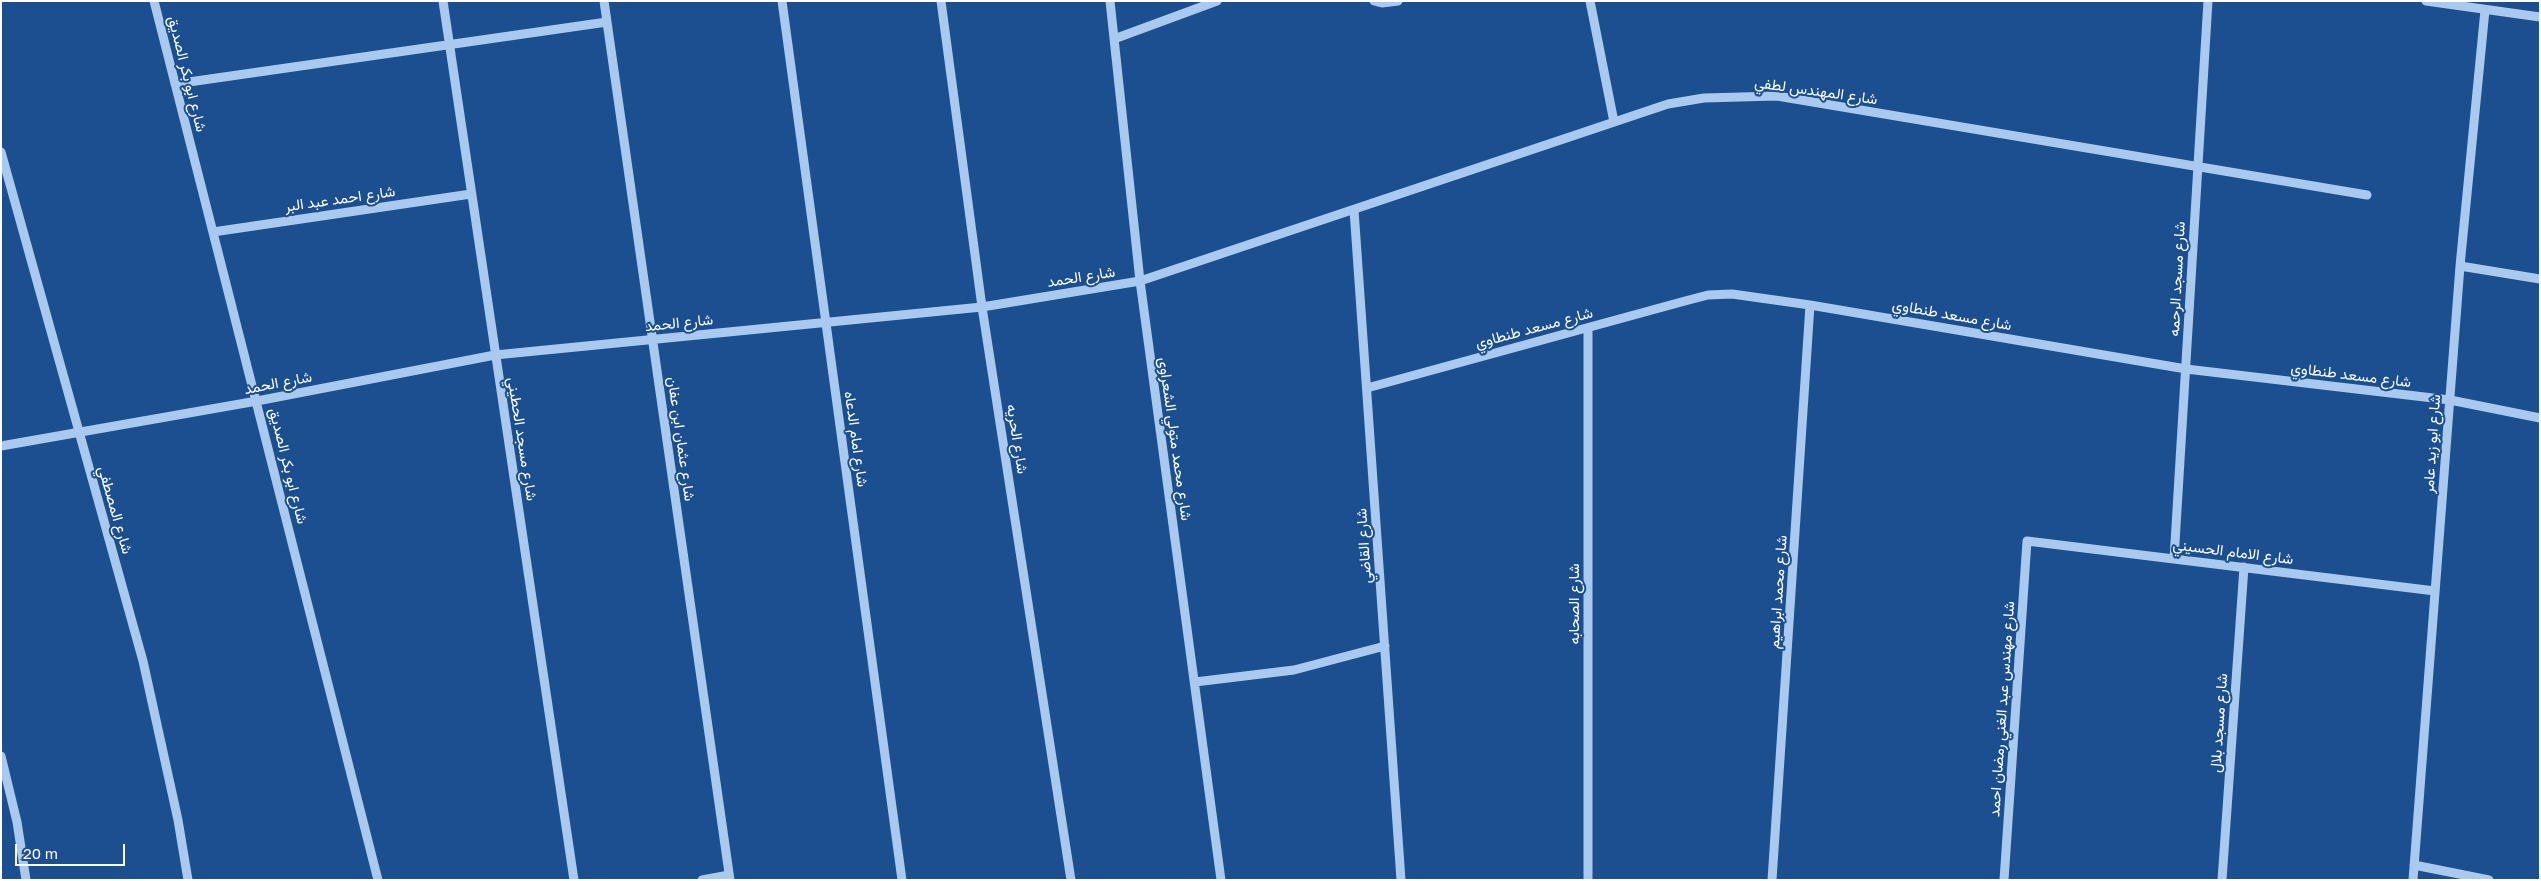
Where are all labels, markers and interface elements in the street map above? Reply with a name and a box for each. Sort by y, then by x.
street label: شارع ابو بكر الصديق [164,14,210,134]
street label: شارع المهندس لطفي [1753,73,1879,109]
street label: شارع احمد عبد البر [284,182,396,216]
street label: شارع مسجد الرحمه [2165,221,2189,337]
street label: شارع الحمد [1046,263,1116,291]
street label: شارع مسعد طنطاوي [1891,296,2013,334]
street label: شارع مسعد طنطاوي [1473,304,1595,352]
street label: شارع الحمد [644,310,714,336]
street label: شارع محمد متولي الشعراوى [1155,356,1195,522]
street label: شارع مسعد طنطاوي [2290,359,2412,391]
street label: شارع الحمد [243,368,313,398]
street label: شارع مسجد الحطيني [503,376,541,502]
street label: شارع عثمان ابن عفان [663,376,699,502]
street label: شارع امام الدعاه [840,390,872,488]
street label: شارع ابو زيد عامر [2420,394,2444,494]
street label: شارع الحريه [1003,403,1031,475]
street label: شارع ابو بكر الصديق [265,406,311,526]
street label: شارع المصطفي [94,464,136,556]
street label: شارع القاضي [1352,508,1376,584]
street label: شارع محمد ابراهيم [1765,535,1791,649]
street label: شارع الامام الحسيني [2172,536,2294,568]
street label: شارع الصحابه [1565,564,1583,644]
street label: شارع مهندس عبد الغني رمضان احمد [1985,600,2019,818]
street label: شارع مسجد بلال [2207,673,2231,773]
scale bar [18,834,128,866]
text: 20 m [23,844,58,862]

